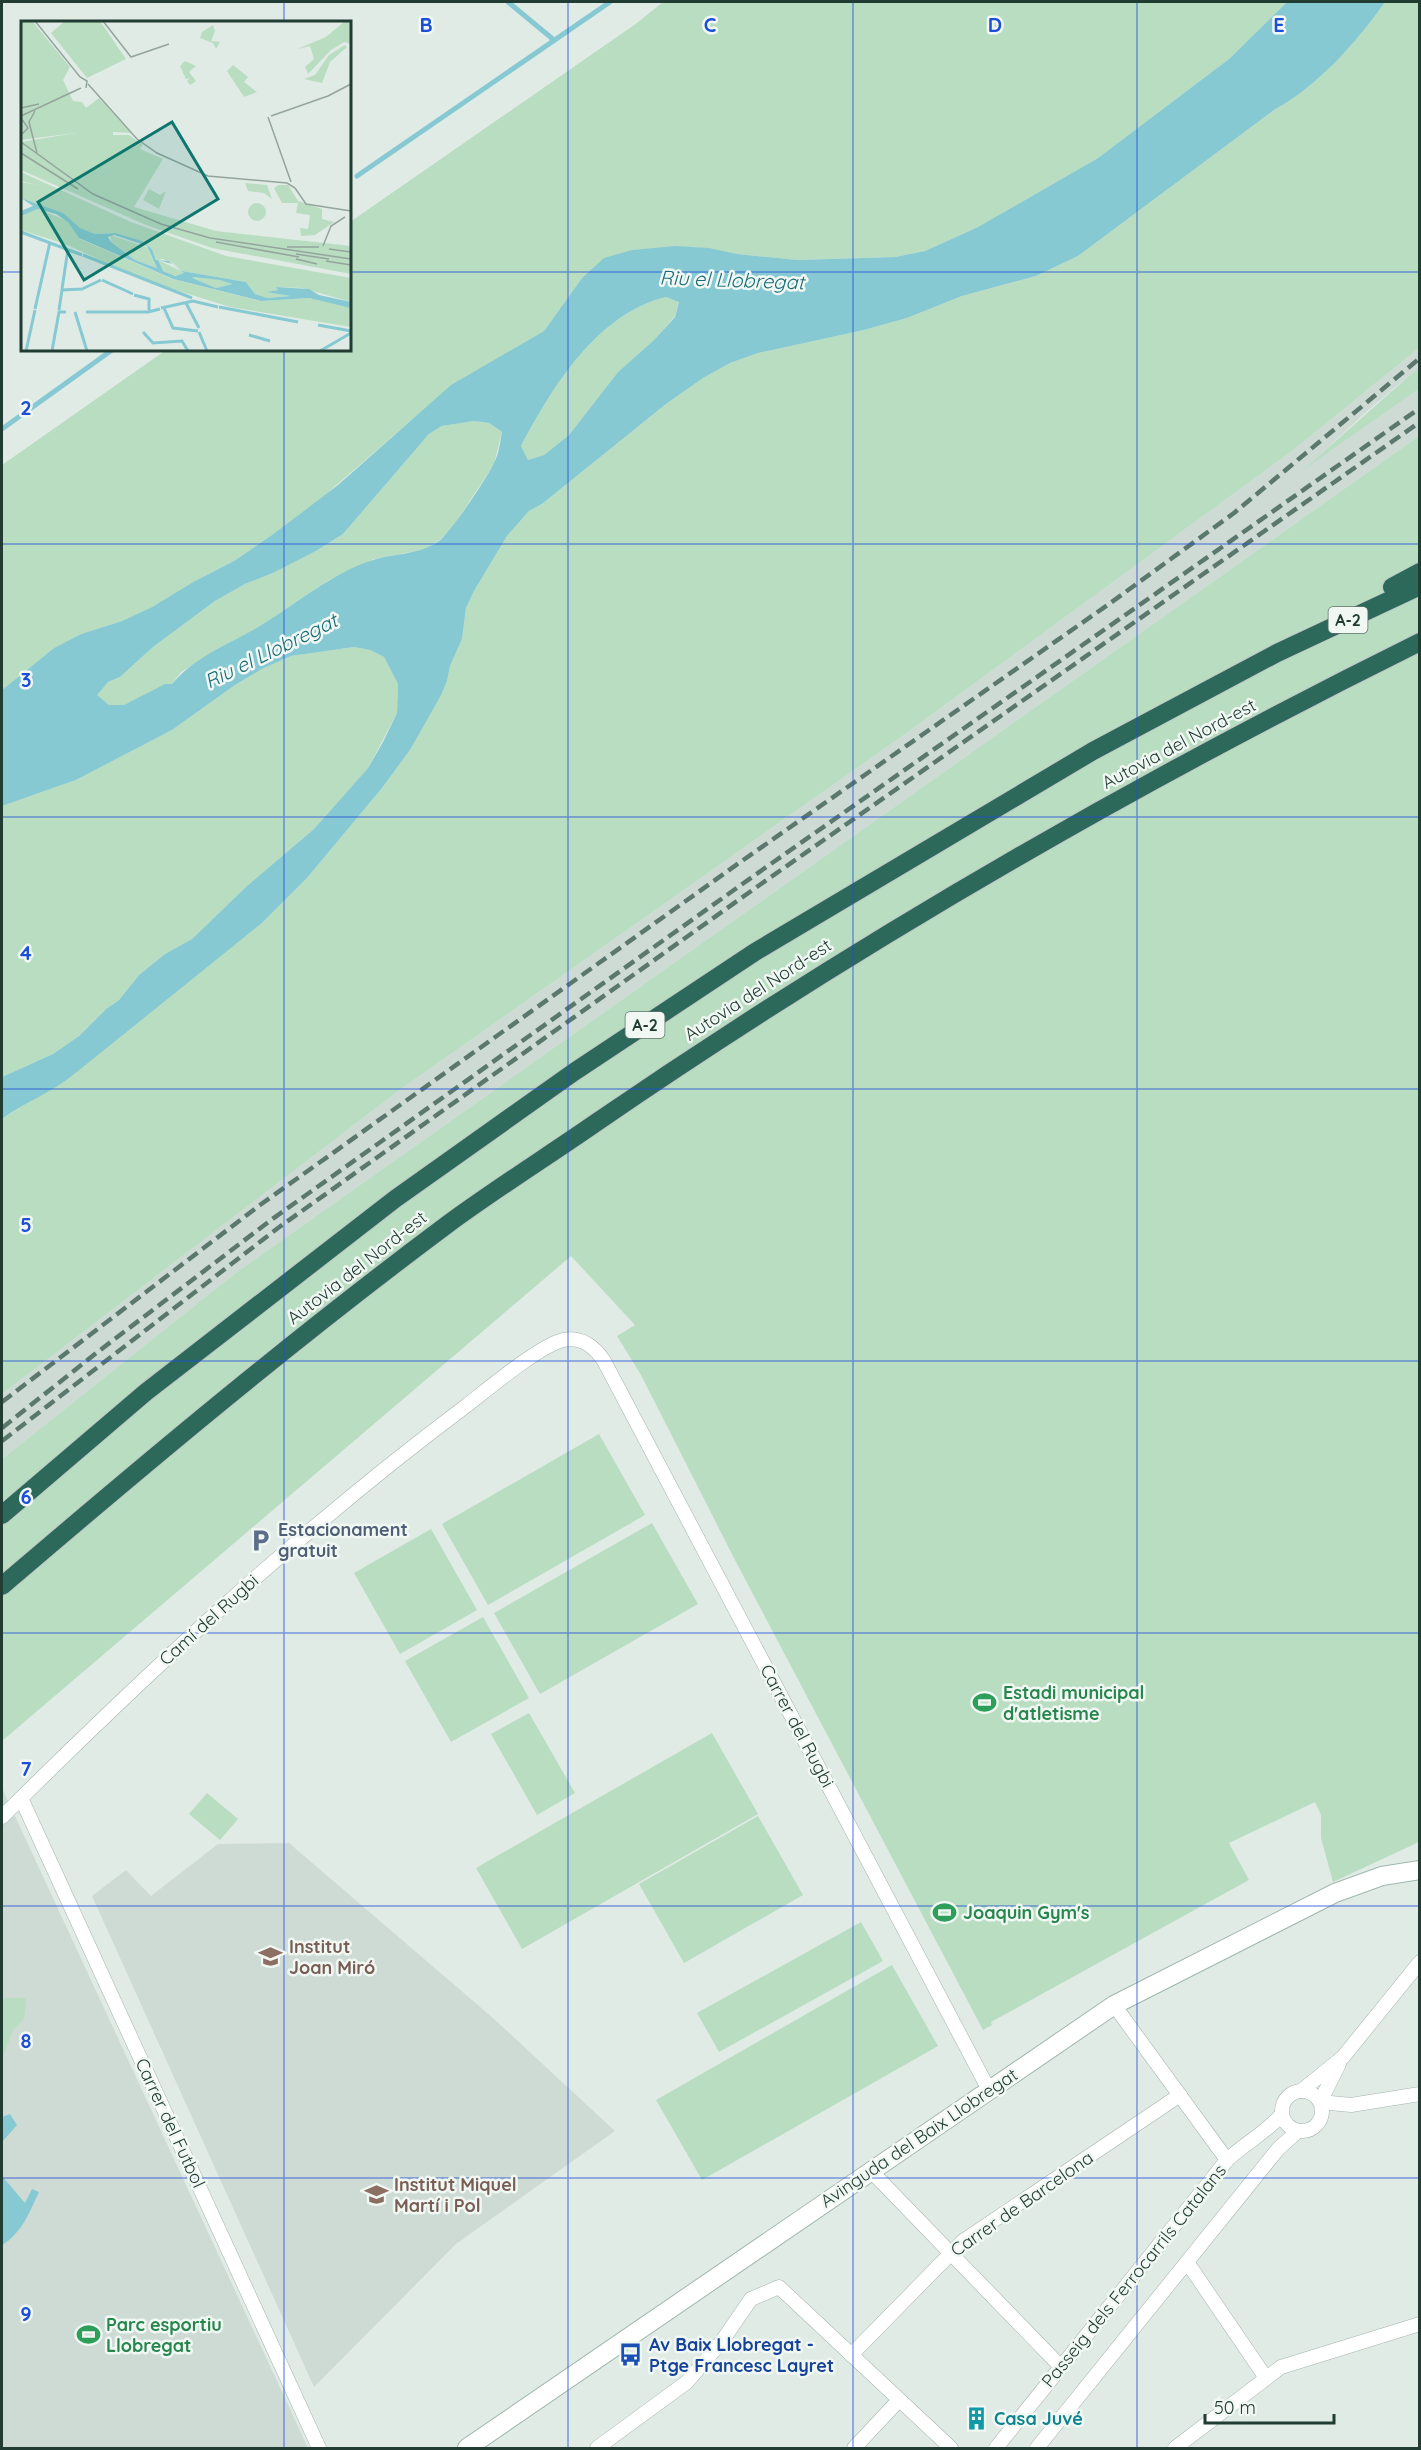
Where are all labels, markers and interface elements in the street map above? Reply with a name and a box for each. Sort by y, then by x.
text: B [419,12,433,37]
text: C [704,12,717,37]
text: D [988,12,1002,37]
text: E [1273,12,1285,37]
inset map [21,21,351,351]
water label: Riu el Llobregat [659,264,807,295]
text: 2 [20,395,32,420]
water label: Riu el Llobregat [200,607,343,694]
road number: A-2 [1328,607,1368,633]
text: 3 [21,667,31,692]
street label: Autovia del Nord-est [1098,693,1260,794]
street label: Autovia del Nord-est [680,933,836,1046]
text: 4 [20,940,32,965]
road number: A-2 [626,1012,664,1038]
street label: Autovia del Nord-est [282,1206,431,1329]
text: 5 [20,1212,32,1237]
text: 6 [20,1484,32,1509]
place label: Estacionament gratuit [278,1518,408,1562]
parking icon: Estacionament gratuit [247,1527,273,1553]
street label: Camí del Rugbi [154,1569,263,1670]
street label: Carrer del Rugbi [755,1660,840,1791]
place label: Estadi municipal d'atletisme [1003,1681,1144,1725]
sports icon: Estadi municipal d'atletisme [972,1690,998,1716]
text: 7 [21,1756,32,1781]
sports icon: Joaquin Gym's [932,1900,958,1926]
place label: Joaquin Gym's [963,1901,1090,1924]
place label: Institut Joan Miró [289,1935,375,1979]
school or university icon: Institut Joan Miró [258,1944,284,1970]
text: 8 [21,2028,32,2053]
street label: Carrer del Futbol [130,2054,211,2191]
street label: Avinguda del Baix Llobregat [816,2063,1022,2212]
street label: Carrer de Barcelona [946,2146,1098,2261]
street label: Passeig dels Ferrocarrils Catalans [1036,2159,1231,2392]
place label: Institut Miquel Martí i Pol [394,2173,517,2217]
school or university icon: Institut Miquel Martí i Pol [363,2182,389,2208]
text: 9 [20,2301,32,2326]
place label: Parc esportiu Llobregat [106,2313,222,2357]
sports icon: Parc esportiu Llobregat [75,2322,101,2348]
place label: Av Baix Llobregat - Ptge Francesc Layret [649,2333,834,2377]
bus stop icon: Av Baix Llobregat - Ptge Francesc Layret [618,2342,644,2368]
scale bar [1205,2387,1334,2425]
text: 50 m [1214,2396,1256,2419]
building icon: Casa Juvé [963,2406,989,2432]
place label: Casa Juvé [994,2407,1083,2430]

